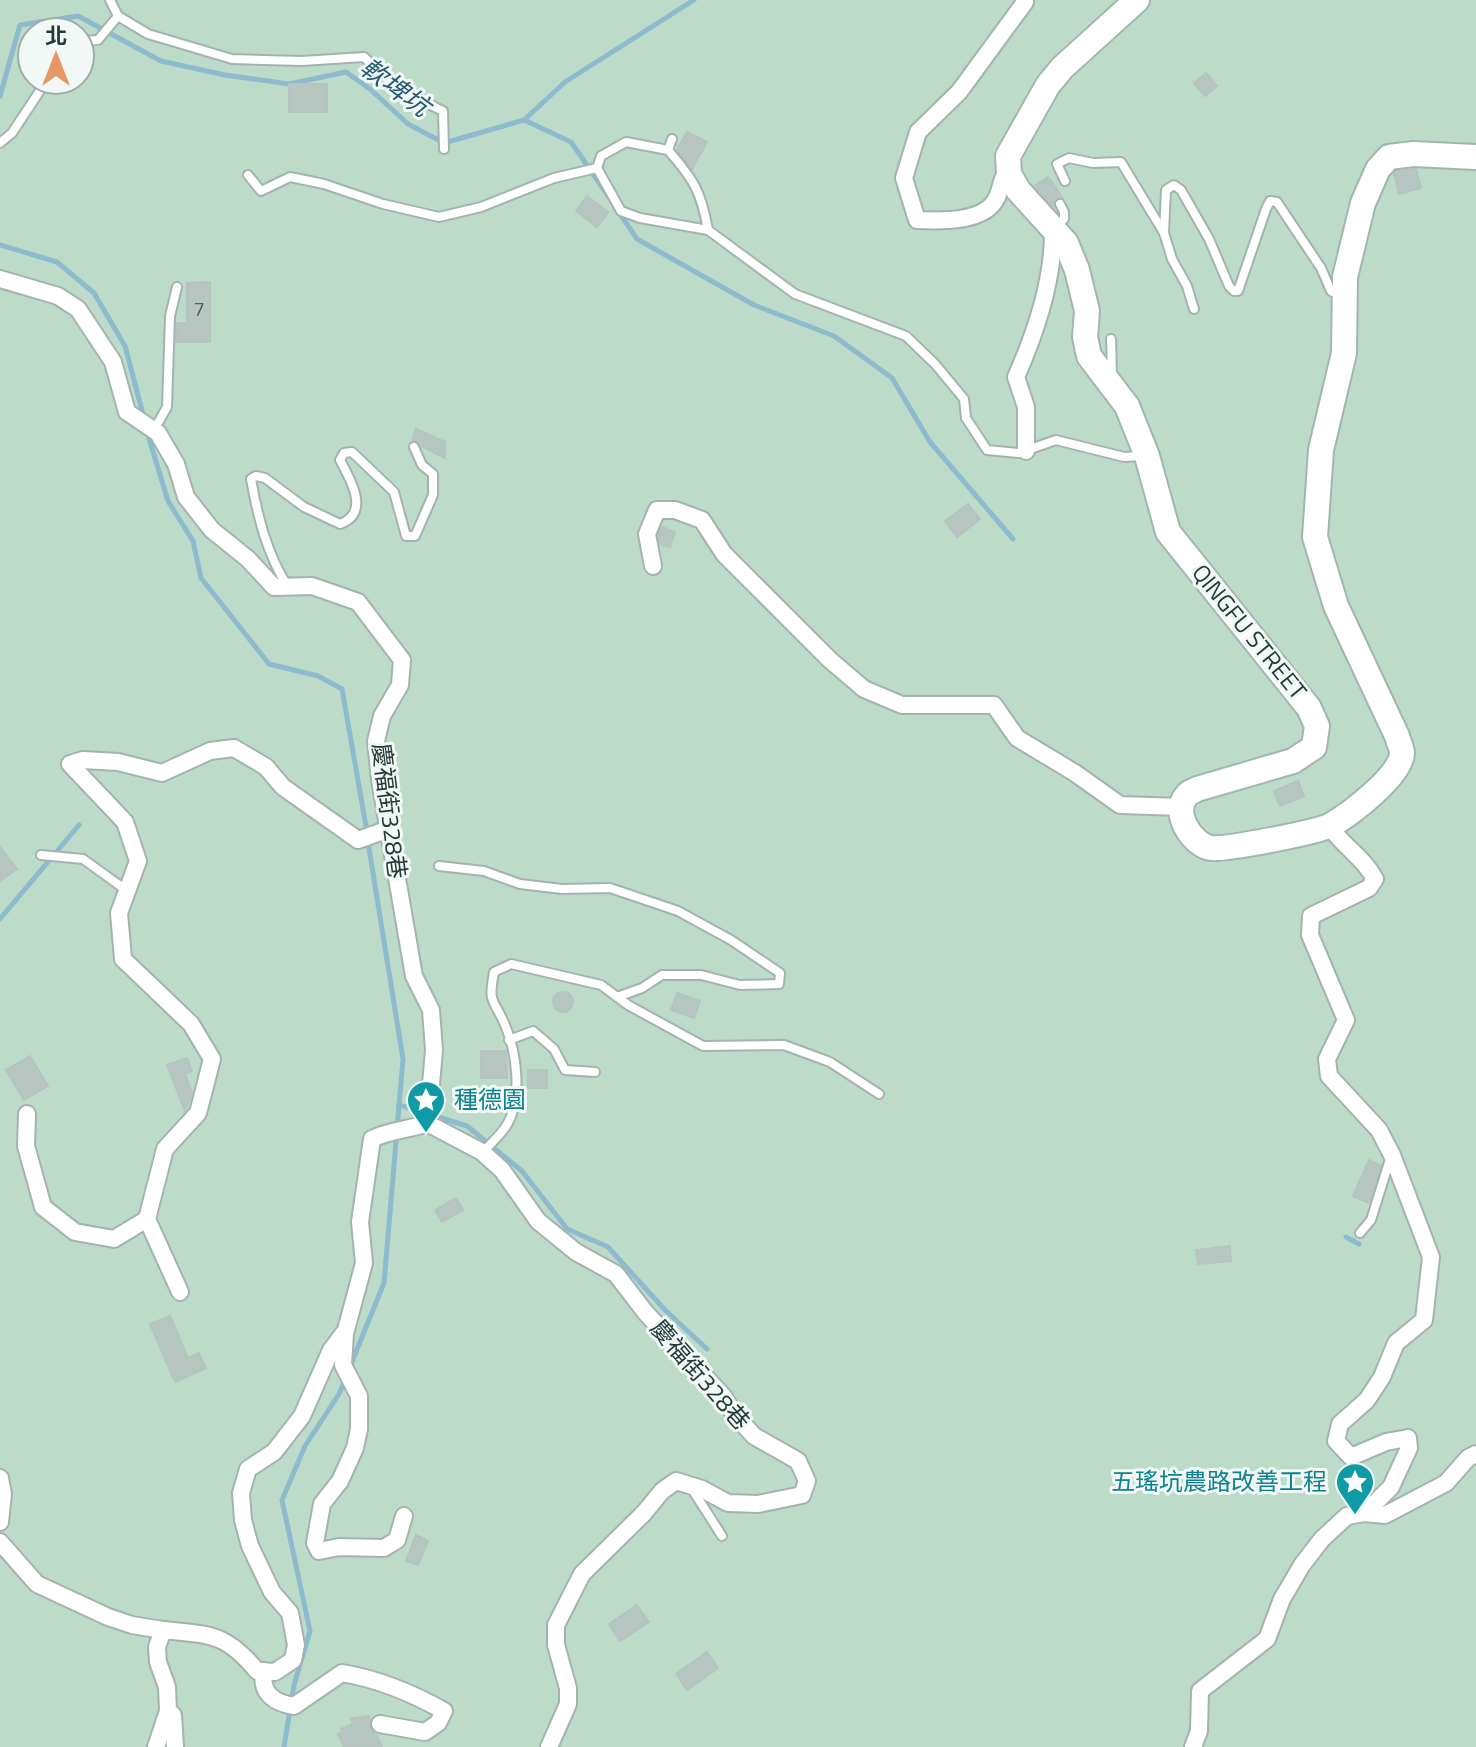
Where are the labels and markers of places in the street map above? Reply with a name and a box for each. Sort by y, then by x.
place icon: 種德園 [405,1079,447,1134]
place label: 種德園 [454,1081,526,1117]
place icon: 五瑤坑農路改善工程 [1334,1461,1376,1516]
place label: 五瑤坑農路改善工程 [1111,1463,1327,1499]

